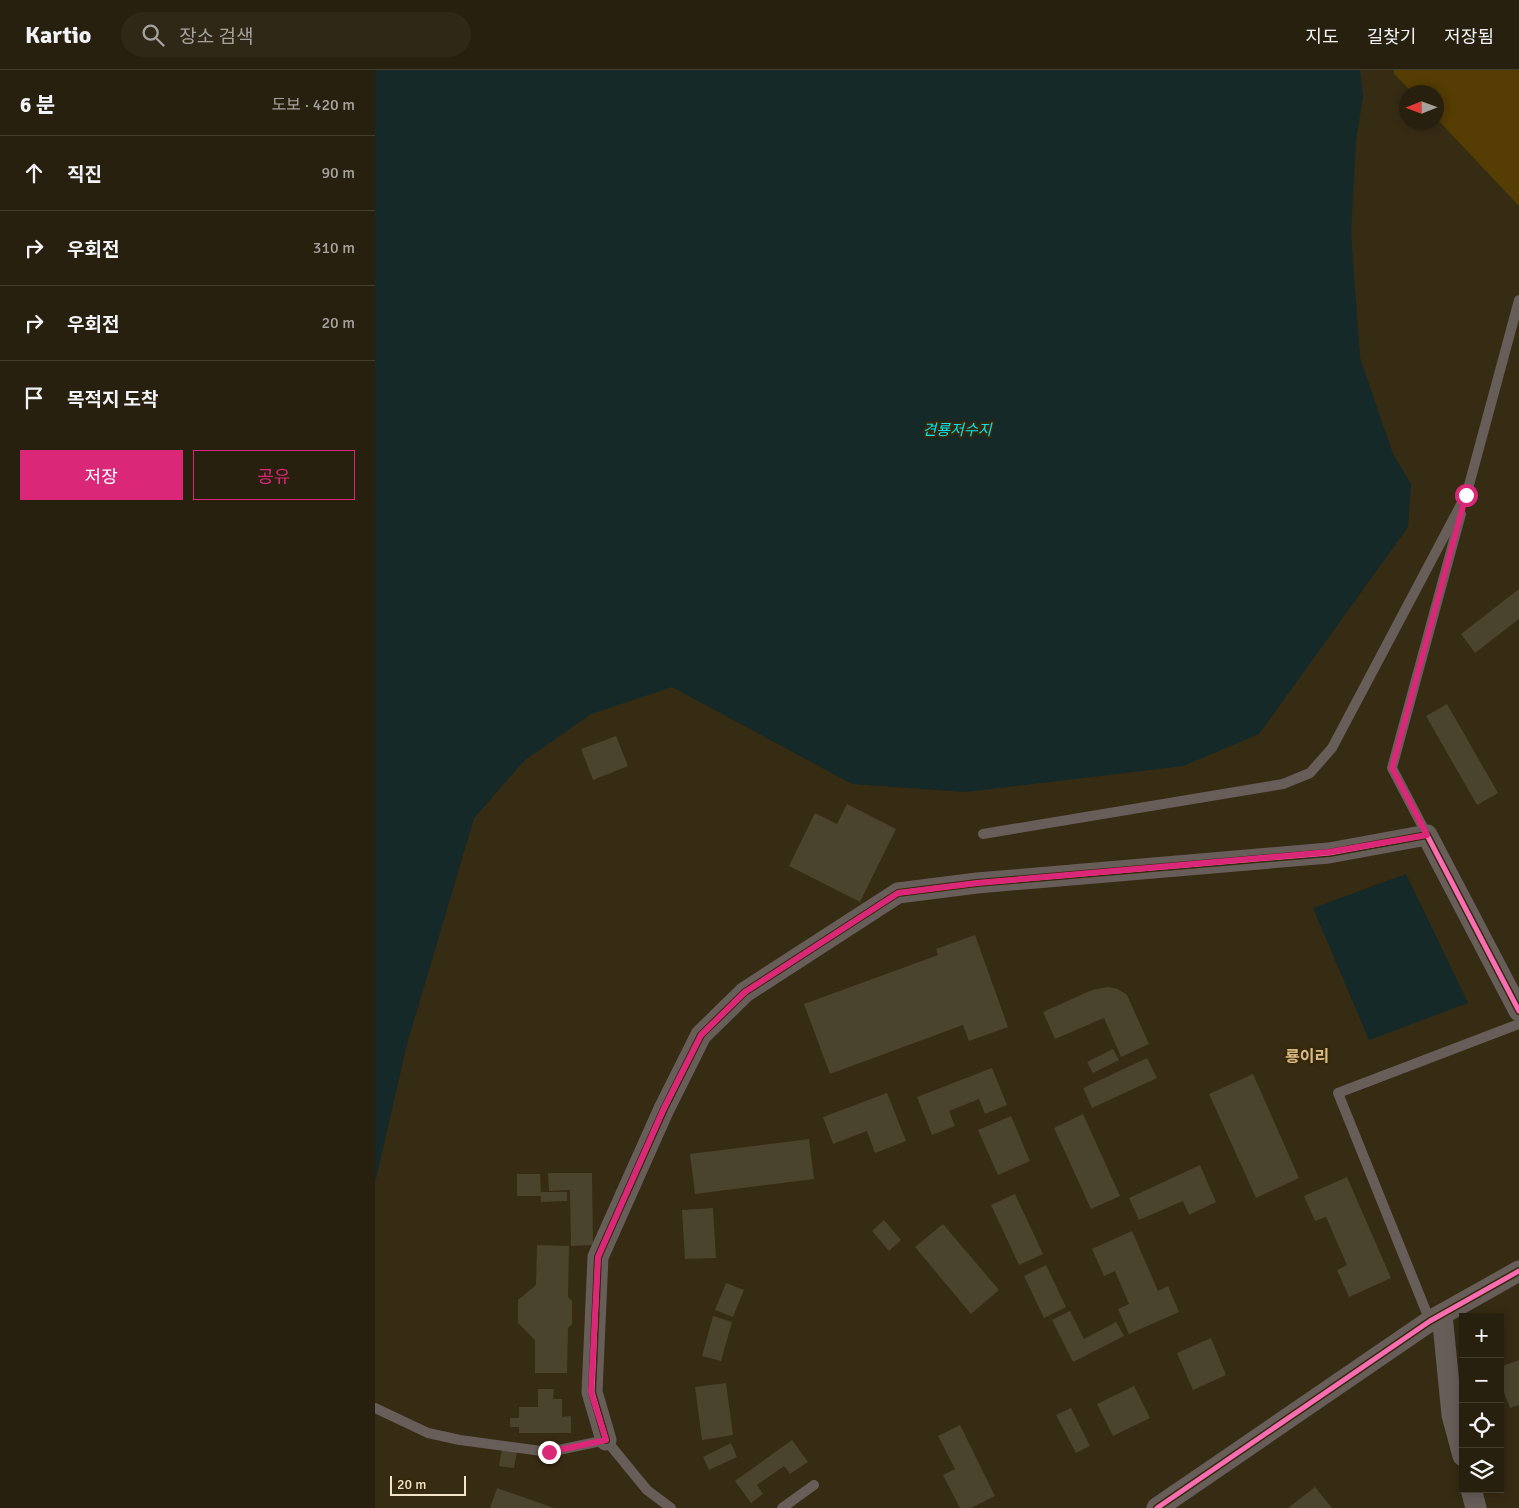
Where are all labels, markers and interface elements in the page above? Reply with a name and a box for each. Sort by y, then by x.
search box [121,12,471,57]
text: Kartio [25,20,91,50]
icon: search [139,21,167,49]
text: 장소 검색 [179,25,253,49]
text: 지도 [1306,26,1339,48]
text: 길찾기 [1367,26,1416,48]
text: 저장됨 [1444,26,1494,48]
north arrow [1399,85,1444,130]
text: 6 분 [20,92,55,118]
text: 도보 · 420 m [271,95,355,115]
icon: ahead [20,159,48,187]
text: 직진 [67,163,102,187]
text: 90 m [321,163,355,183]
icon: right [20,234,48,262]
text: 우회전 [67,238,119,262]
text: 310 m [313,238,355,258]
icon: right [20,309,48,337]
text: 우회전 [67,313,119,337]
text: 20 m [321,313,355,333]
icon: arrive [20,384,48,412]
text: 목적지 도착 [67,388,159,412]
water label: 견룡저수지 [922,421,993,439]
button: 저장 [20,450,183,500]
button: 공유 [193,450,355,500]
route start [1455,484,1478,507]
district label: 룡이리 [1285,1047,1329,1067]
map controls [1459,1313,1504,1493]
button: + [1459,1313,1504,1358]
button: − [1459,1358,1504,1403]
button: locate [1459,1403,1504,1448]
route end [538,1441,561,1464]
button: layers [1459,1448,1504,1493]
scale bar [390,1473,466,1496]
text: 20 m [397,1476,426,1493]

